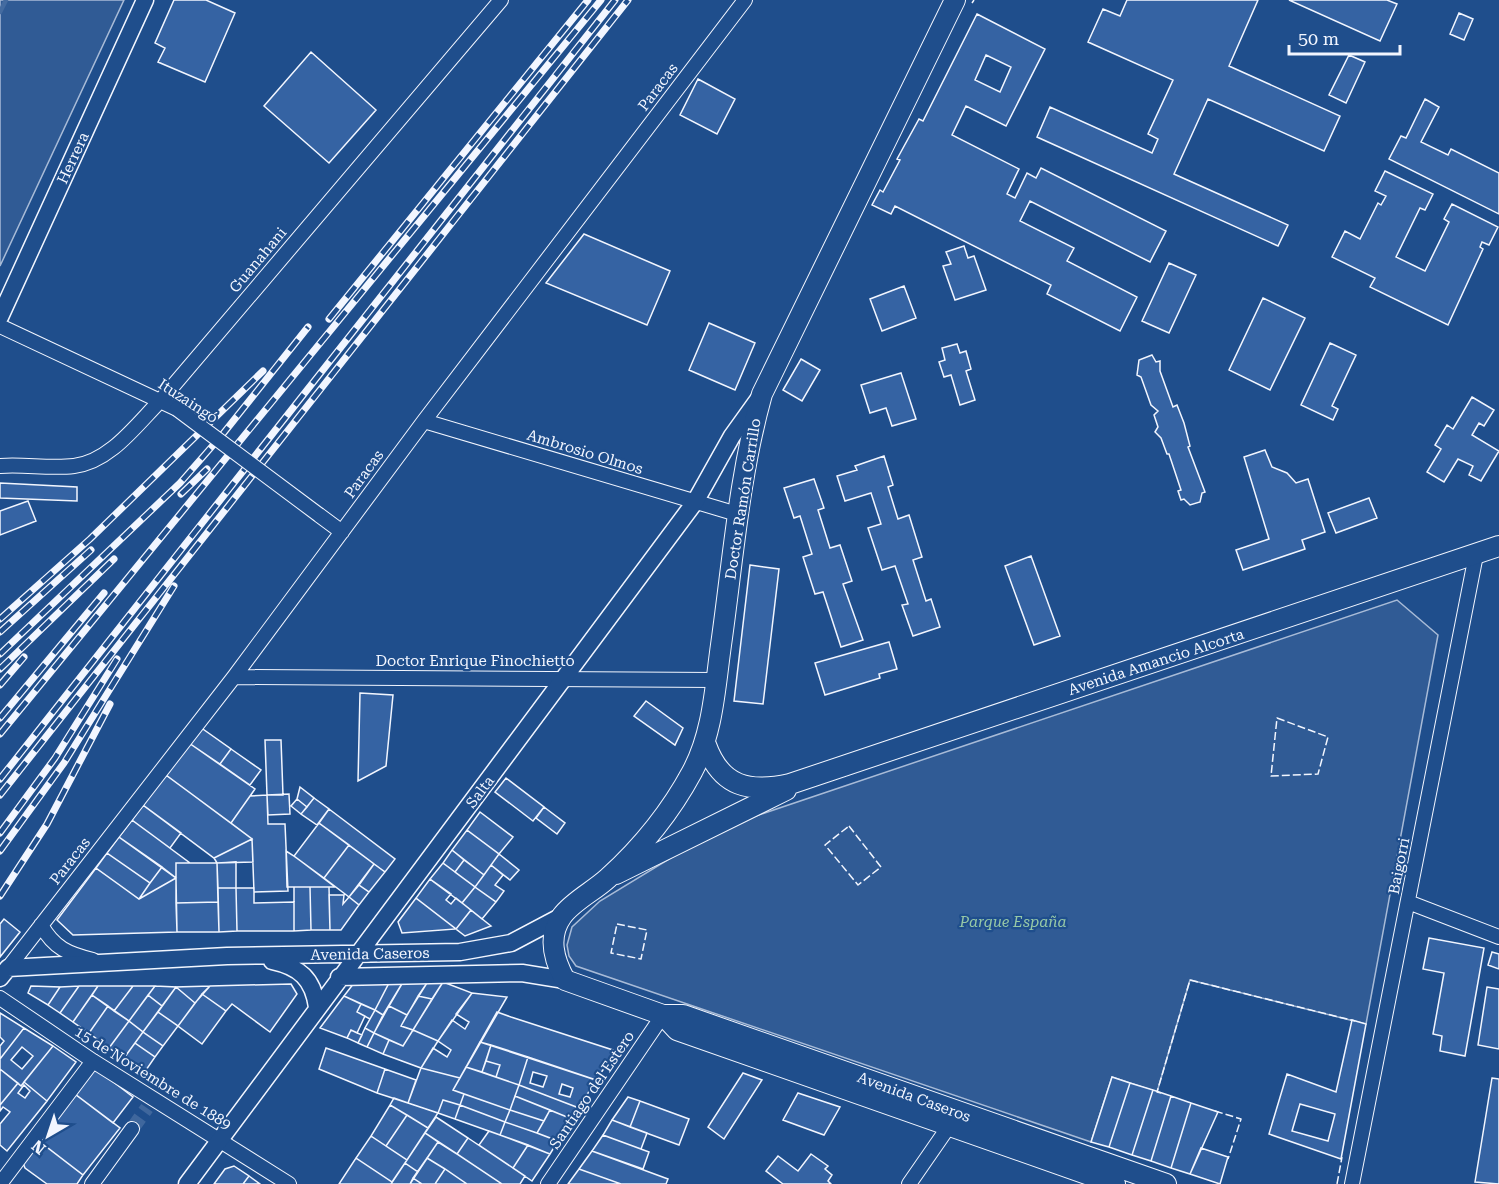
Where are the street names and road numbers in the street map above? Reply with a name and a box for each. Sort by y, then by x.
street label: Paracas [634,60,682,114]
street label: Herrera [53,129,93,187]
street label: Guanahani [226,224,291,296]
street label: Ituzaingó [155,375,221,427]
street label: Doctor Ramón Carrillo [721,417,765,581]
street label: Ambrosio Olmos [525,426,645,478]
street label: Paracas [341,446,387,502]
street label: Avenida Amancio Alcorta [1066,625,1246,699]
street label: Doctor Enrique Finochietto [375,652,575,670]
street label: Salta [462,772,498,812]
street label: Paracas [46,834,94,888]
street label: Baigorri [1385,836,1413,896]
street label: Avenida Caseros [310,944,430,964]
street label: 15 de Noviembre de 1889 [71,1022,235,1134]
street label: Santiago del Estero [546,1027,638,1153]
street label: Avenida Caseros [855,1068,973,1126]

